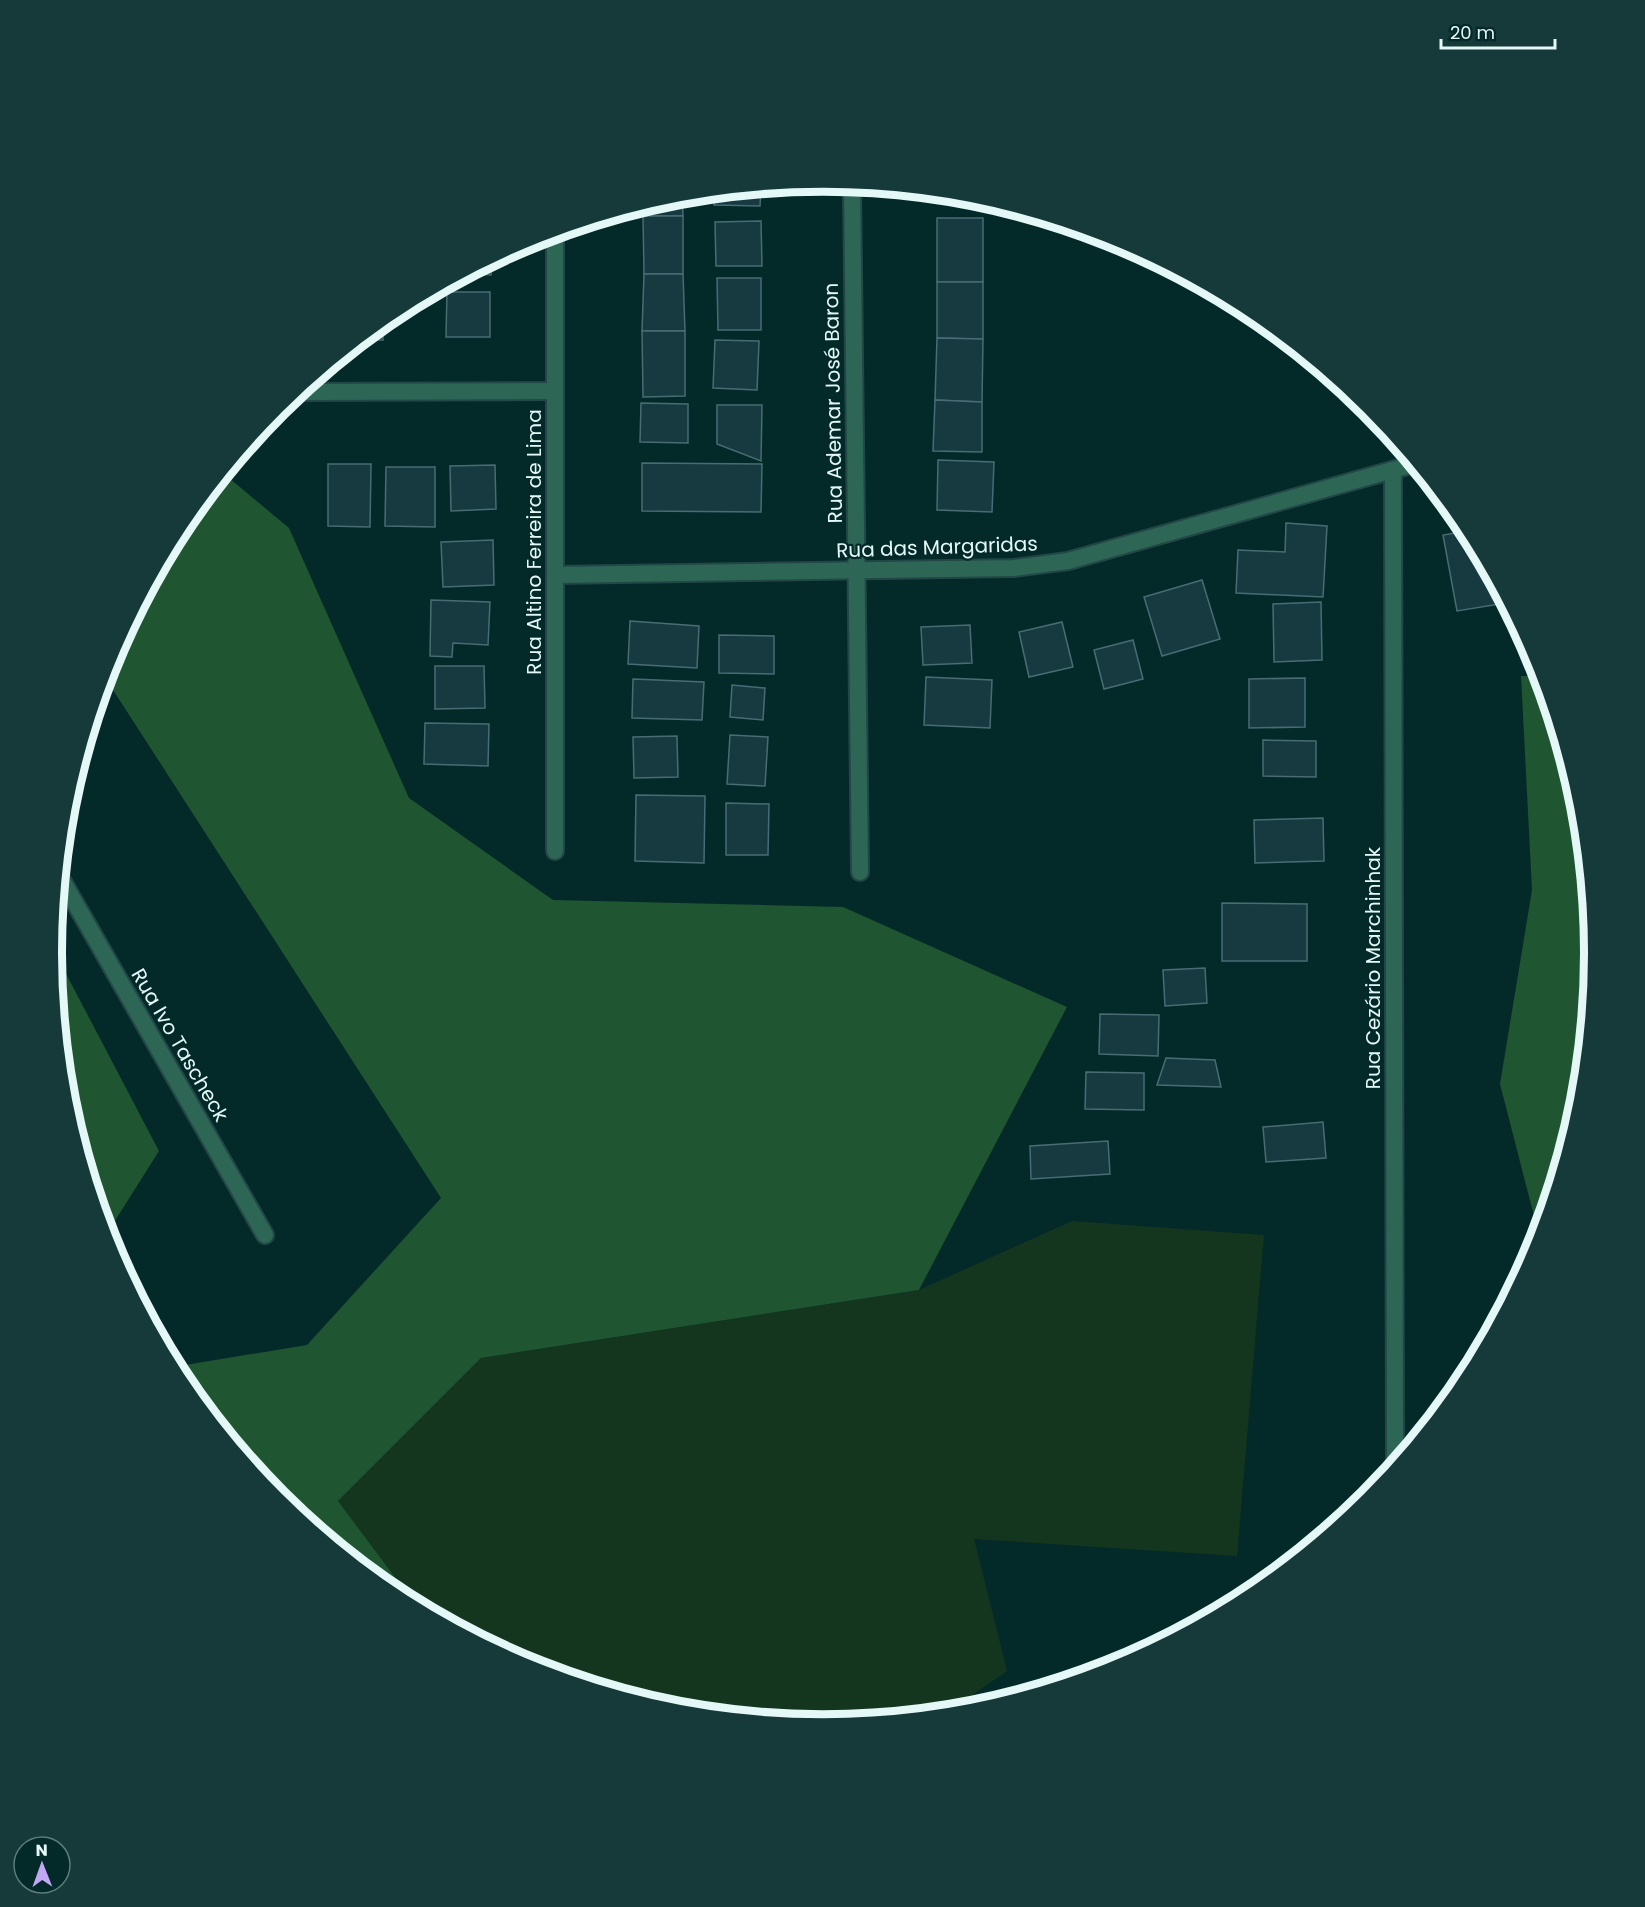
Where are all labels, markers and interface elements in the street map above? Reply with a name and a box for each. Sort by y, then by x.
scale bar [1441,12,1555,50]
text: 20 m [1450,20,1495,45]
street label: Rua Ademar José Baron [817,282,849,524]
street label: Rua Altino Ferreira de Lima [520,409,548,675]
street label: Rua das Margaridas [836,529,1038,565]
street label: Rua Cezário Marchinhak [1359,846,1387,1089]
street label: Rua Ivo Tascheck [125,963,236,1127]
north arrow [12,1835,72,1895]
text: N [36,1839,48,1862]

